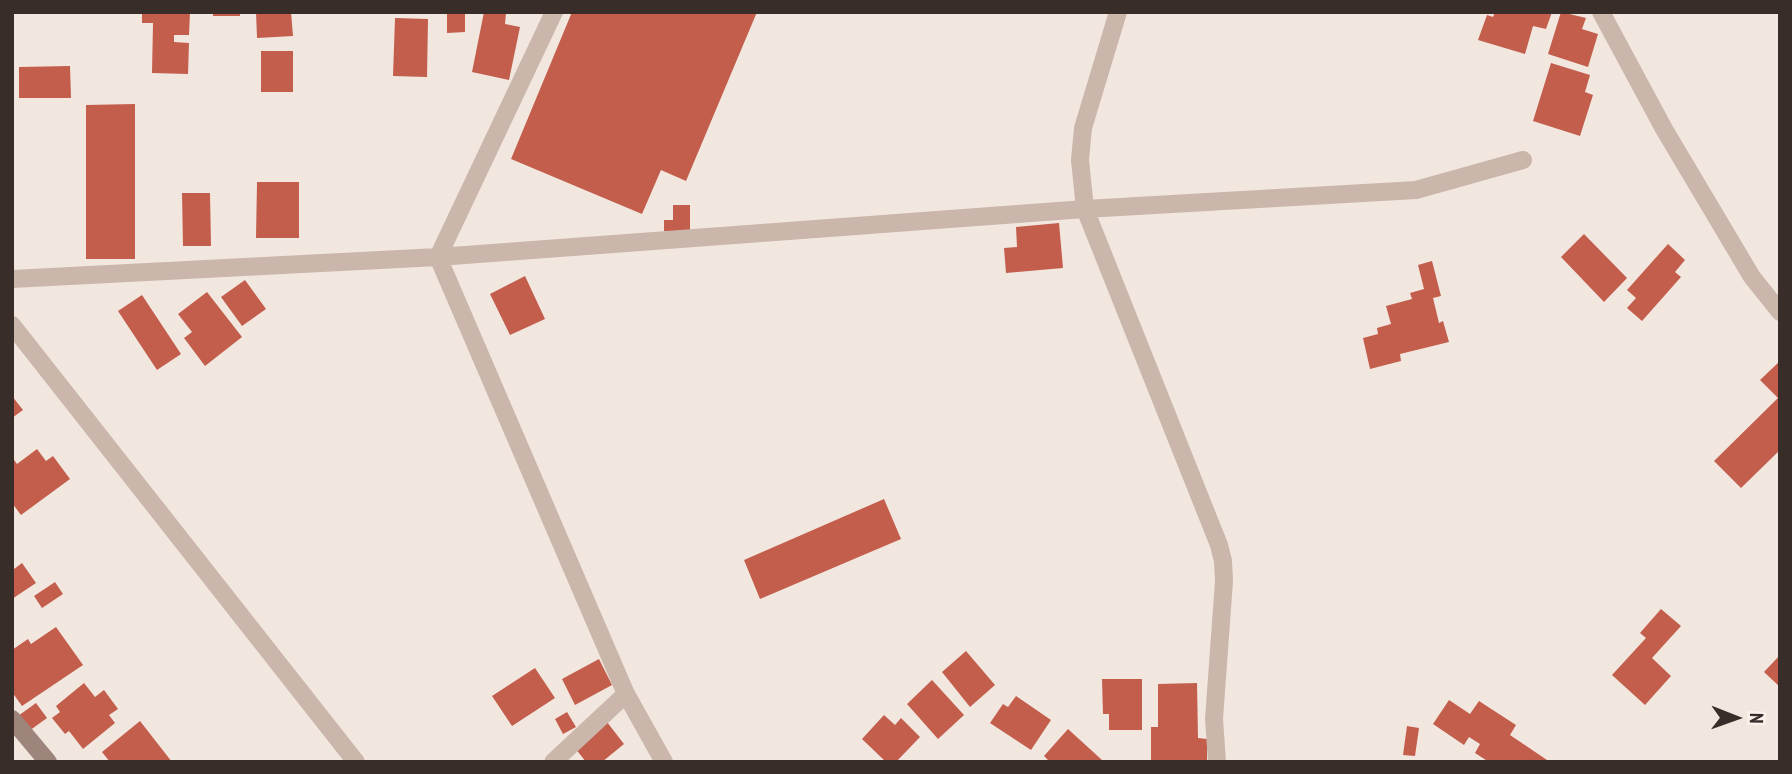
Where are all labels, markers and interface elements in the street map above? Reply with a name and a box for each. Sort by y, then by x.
north arrow [1701,683,1771,753]
text: N [1745,713,1769,724]

